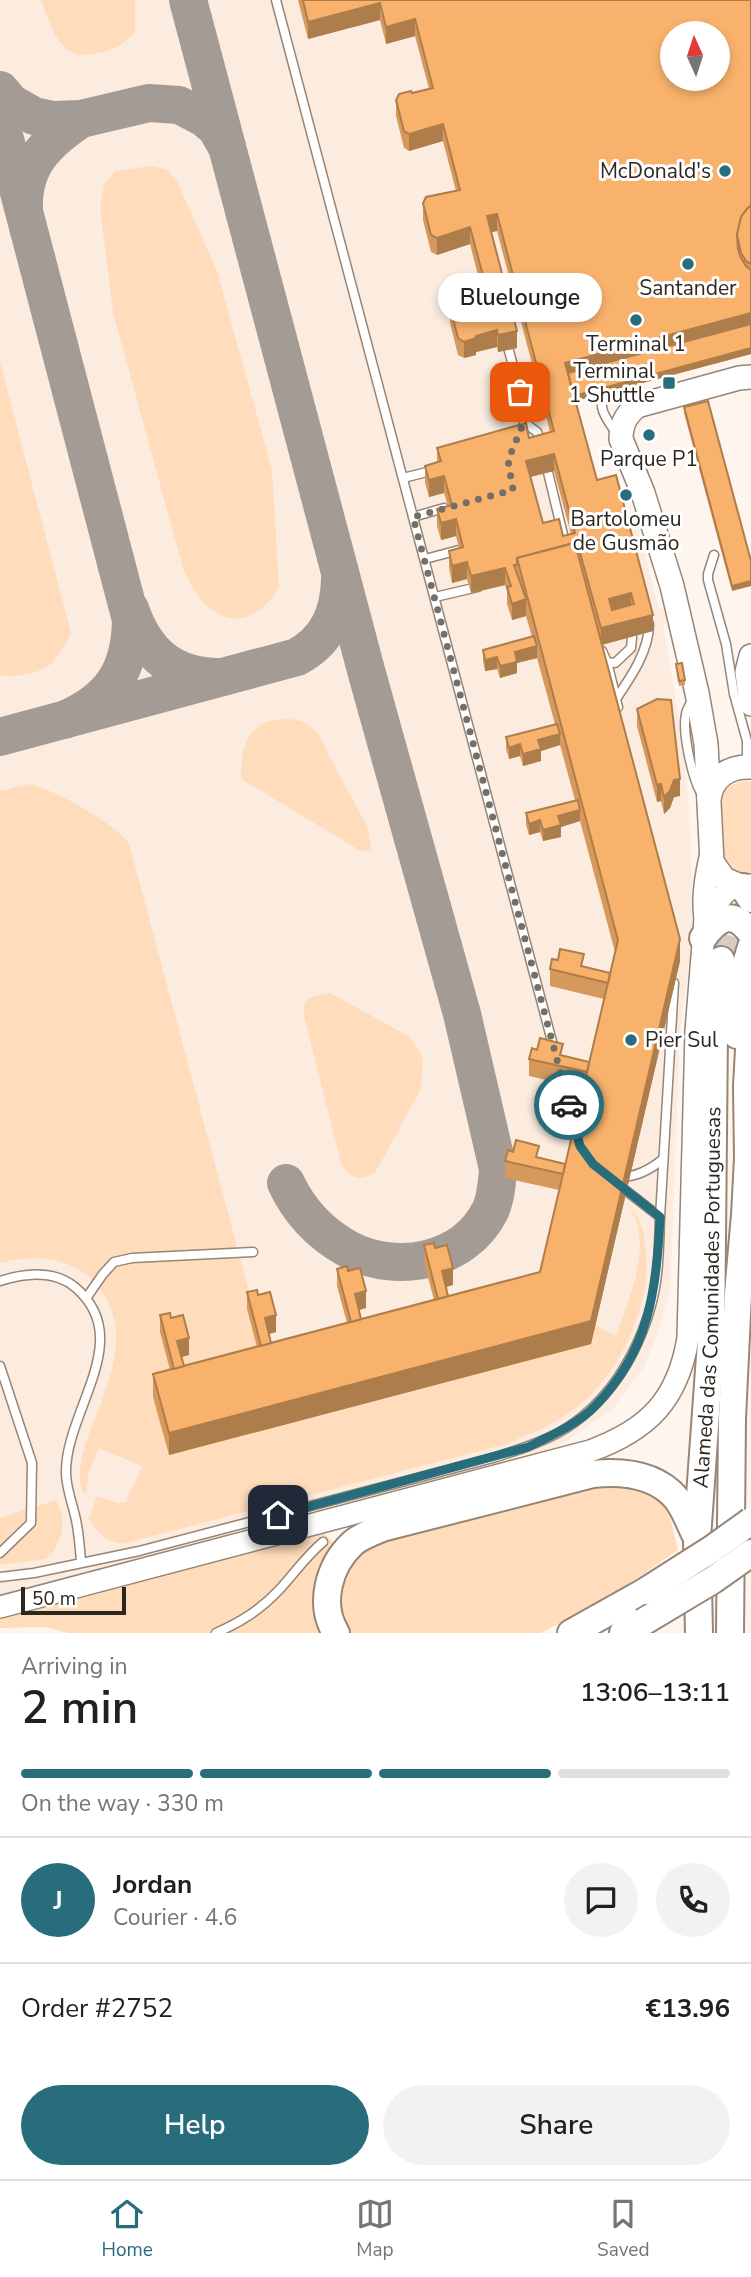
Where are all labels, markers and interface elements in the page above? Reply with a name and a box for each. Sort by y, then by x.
north arrow [660,21,730,91]
map controls [660,21,730,91]
place label: McDonald's [600,157,711,185]
marker: McDonald's [717,163,733,179]
marker: Santander [680,256,696,272]
callout: Bluelounge [438,273,602,322]
place label: Santander [639,274,737,302]
text: Bluelounge [460,282,580,313]
marker: Terminal 1 [628,312,644,328]
place label: Terminal 1 [586,330,686,358]
place label: Terminal 1 Shuttle [569,357,656,409]
pin [490,362,550,422]
icon: bag [501,373,539,411]
marker: Terminal 1 Shuttle [661,375,677,391]
marker: Parque P1 [641,427,657,443]
place label: Parque P1 [600,445,698,473]
marker: Bartolomeu de Gusmão [618,487,634,503]
place label: Bartolomeu de Gusmão [570,505,682,557]
place label: Pier Sul [645,1026,719,1054]
marker: Pier Sul [623,1032,639,1048]
courier [534,1070,604,1140]
icon: car [550,1086,588,1124]
street label: Alameda das Comunidades Portuguesas [687,1106,727,1489]
pin [248,1485,308,1545]
icon: home [259,1496,297,1534]
scale bar [21,1584,126,1616]
text: 50 m [32,1586,76,1612]
text: Arriving in [21,1651,128,1682]
text: 13:06–13:11 [580,1675,730,1710]
text: 2 min [21,1676,138,1739]
text: On the way · 330 m [21,1788,224,1819]
button: chat [564,1863,638,1937]
button: phone [656,1863,730,1937]
text: Jordan [113,1867,192,1902]
text: J [53,1883,63,1918]
text: Courier · 4.6 [113,1902,237,1933]
text: Order #2752 [21,1991,173,2026]
text: €13.96 [646,1991,730,2026]
button: Help [21,2085,369,2165]
button: Share [383,2085,730,2165]
tab: Home [102,2195,153,2263]
tab: Map [356,2195,394,2263]
tab: Saved [597,2195,649,2263]

